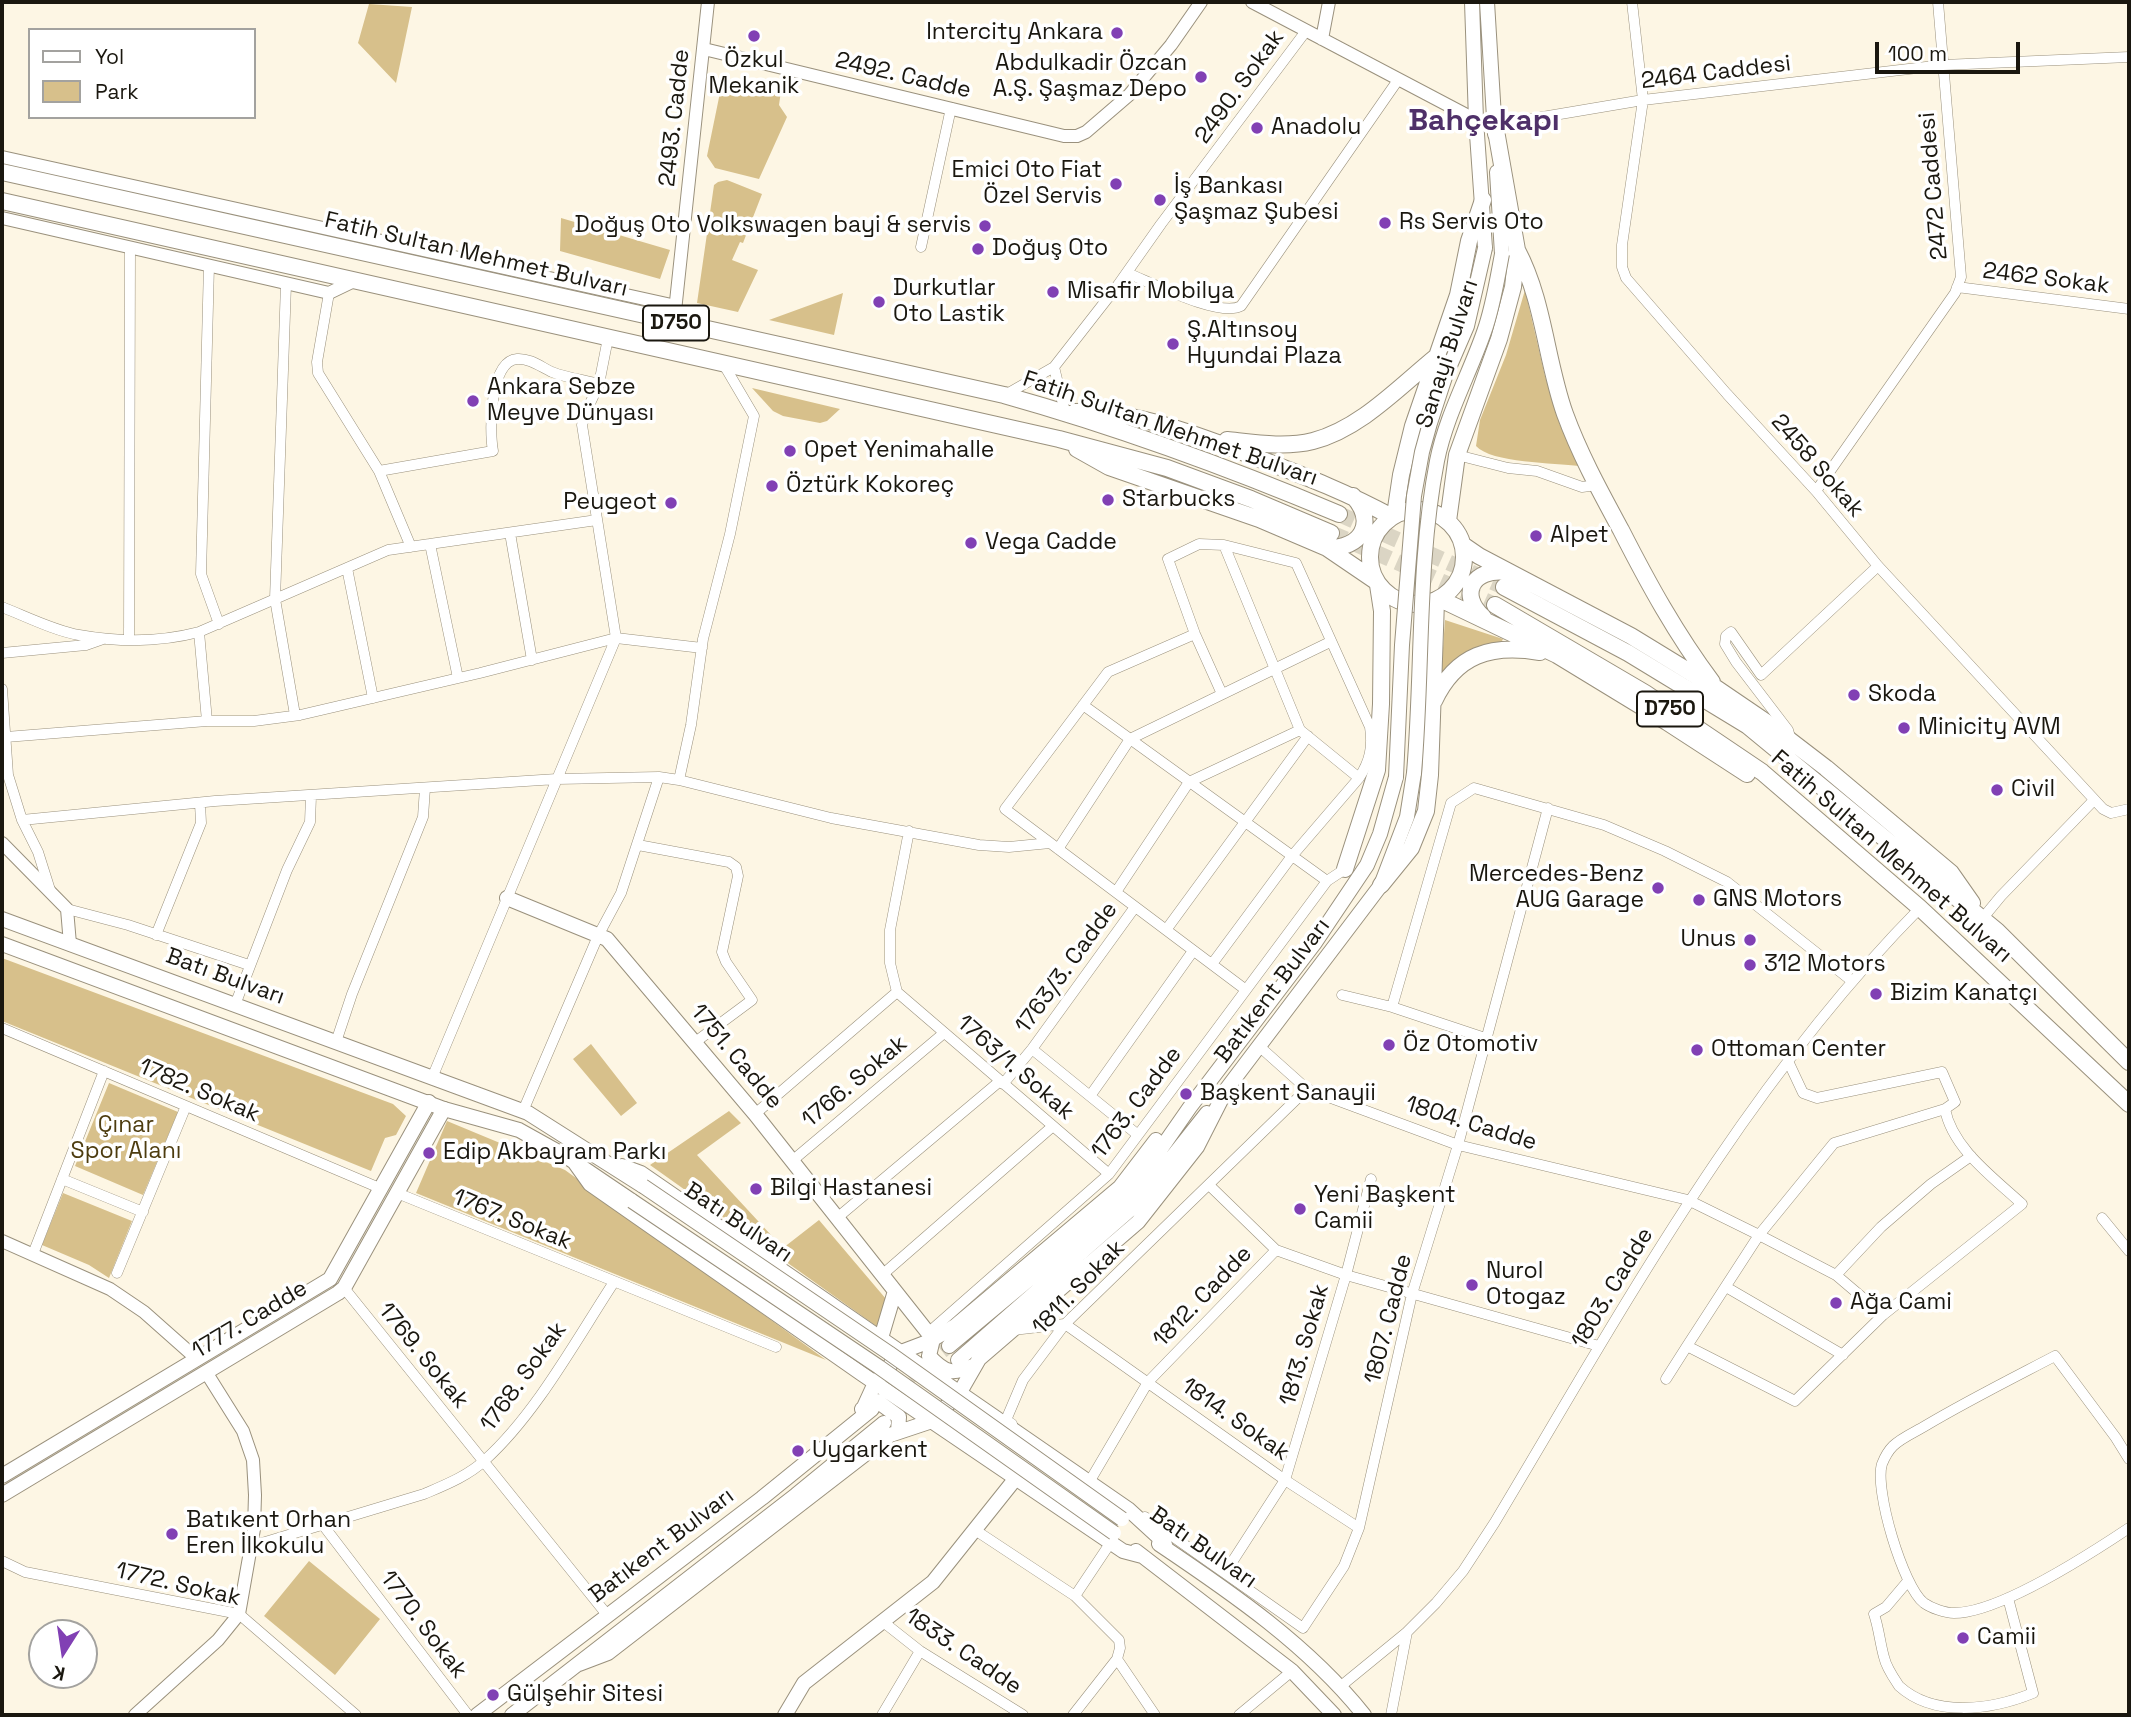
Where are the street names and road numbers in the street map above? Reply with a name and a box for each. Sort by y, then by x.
street label: 2490. Sokak [1190,25,1290,149]
street label: 2492. Cadde [833,47,973,105]
street label: 2493. Cadde [654,48,696,188]
street label: 2464 Caddesi [1640,50,1792,96]
street label: 2472 Caddesi [1914,111,1954,261]
street label: Fatih Sultan Mehmet Bulvarı [322,207,630,303]
street label: 2462 Sokak [1981,258,2111,300]
street label: Sanayi Bulvarı [1411,276,1485,432]
road number: D750 [643,306,709,340]
street label: Fatih Sultan Mehmet Bulvarı [1019,365,1321,493]
street label: 2458 Sokak [1765,409,1869,523]
road number: D750 [1637,692,1703,726]
street label: Fatih Sultan Mehmet Bulvarı [1765,745,2017,969]
street label: 1763/3. Cadde [1010,897,1124,1039]
street label: Batıkent Bulvarı [1210,913,1336,1069]
street label: Batı Bulvarı [162,943,288,1011]
street label: 1751. Cadde [684,999,788,1115]
street label: 1763/1. Sokak [951,1010,1079,1126]
street label: 1766. Sokak [797,1030,913,1134]
street label: 1763. Cadde [1086,1042,1188,1164]
street label: 1782. Sokak [134,1053,264,1129]
street label: 1804. Cadde [1402,1091,1540,1157]
street label: Batı Bulvarı [679,1177,797,1269]
street label: 1767. Sokak [449,1184,575,1256]
street label: 1803. Cadde [1566,1223,1660,1353]
street label: 1811. Sokak [1027,1235,1131,1341]
street label: 1812. Cadde [1148,1241,1258,1353]
street label: 1807. Cadde [1360,1251,1418,1387]
street label: 1777. Cadde [187,1275,313,1365]
street label: 1813. Sokak [1274,1281,1336,1409]
street label: 1769. Sokak [372,1298,474,1414]
street label: 1768. Sokak [475,1317,573,1437]
street label: 1814. Sokak [1176,1373,1294,1467]
street label: Batıkent Bulvarı [584,1483,740,1609]
street label: Batı Bulvarı [1144,1501,1262,1595]
street label: 1772. Sokak [113,1557,243,1613]
street label: 1770. Sokak [374,1566,472,1684]
street label: 1833. Cadde [900,1603,1026,1701]

